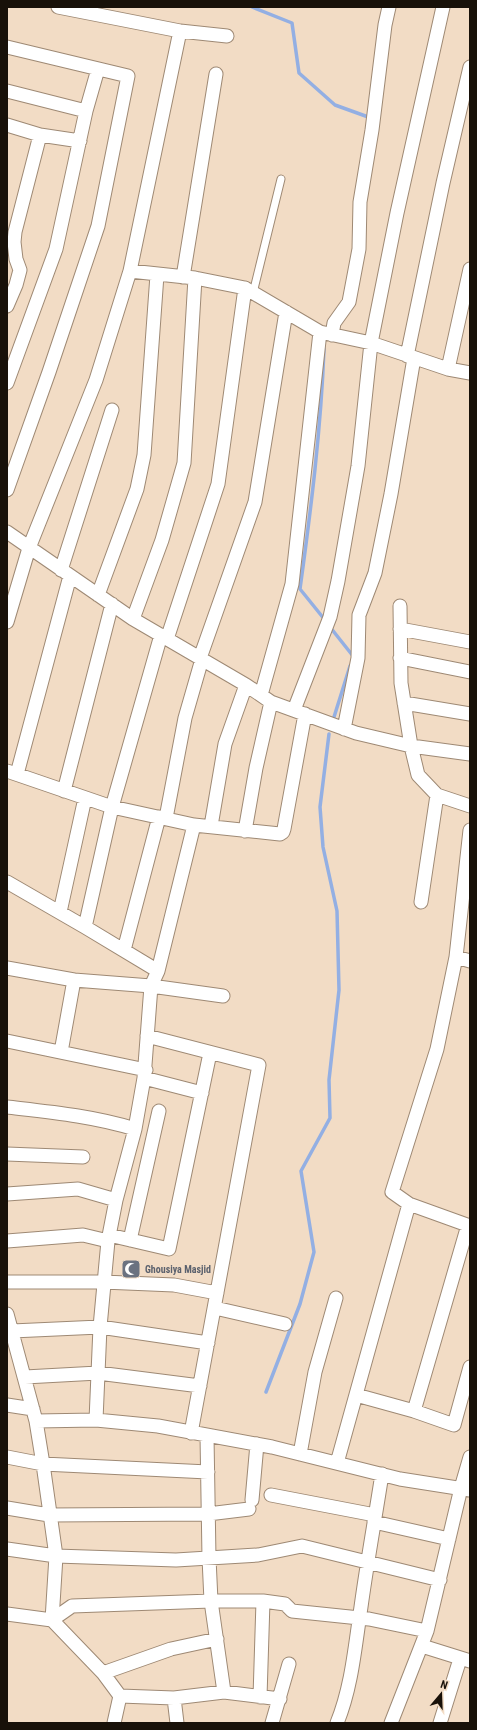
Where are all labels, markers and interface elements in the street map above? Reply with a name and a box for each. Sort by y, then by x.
mosque icon: Ghousiya Masjid [120,1258,142,1280]
place label: Ghousiya Masjid [145,1264,211,1275]
north arrow [421,1674,461,1714]
text: N [439,1678,450,1692]

